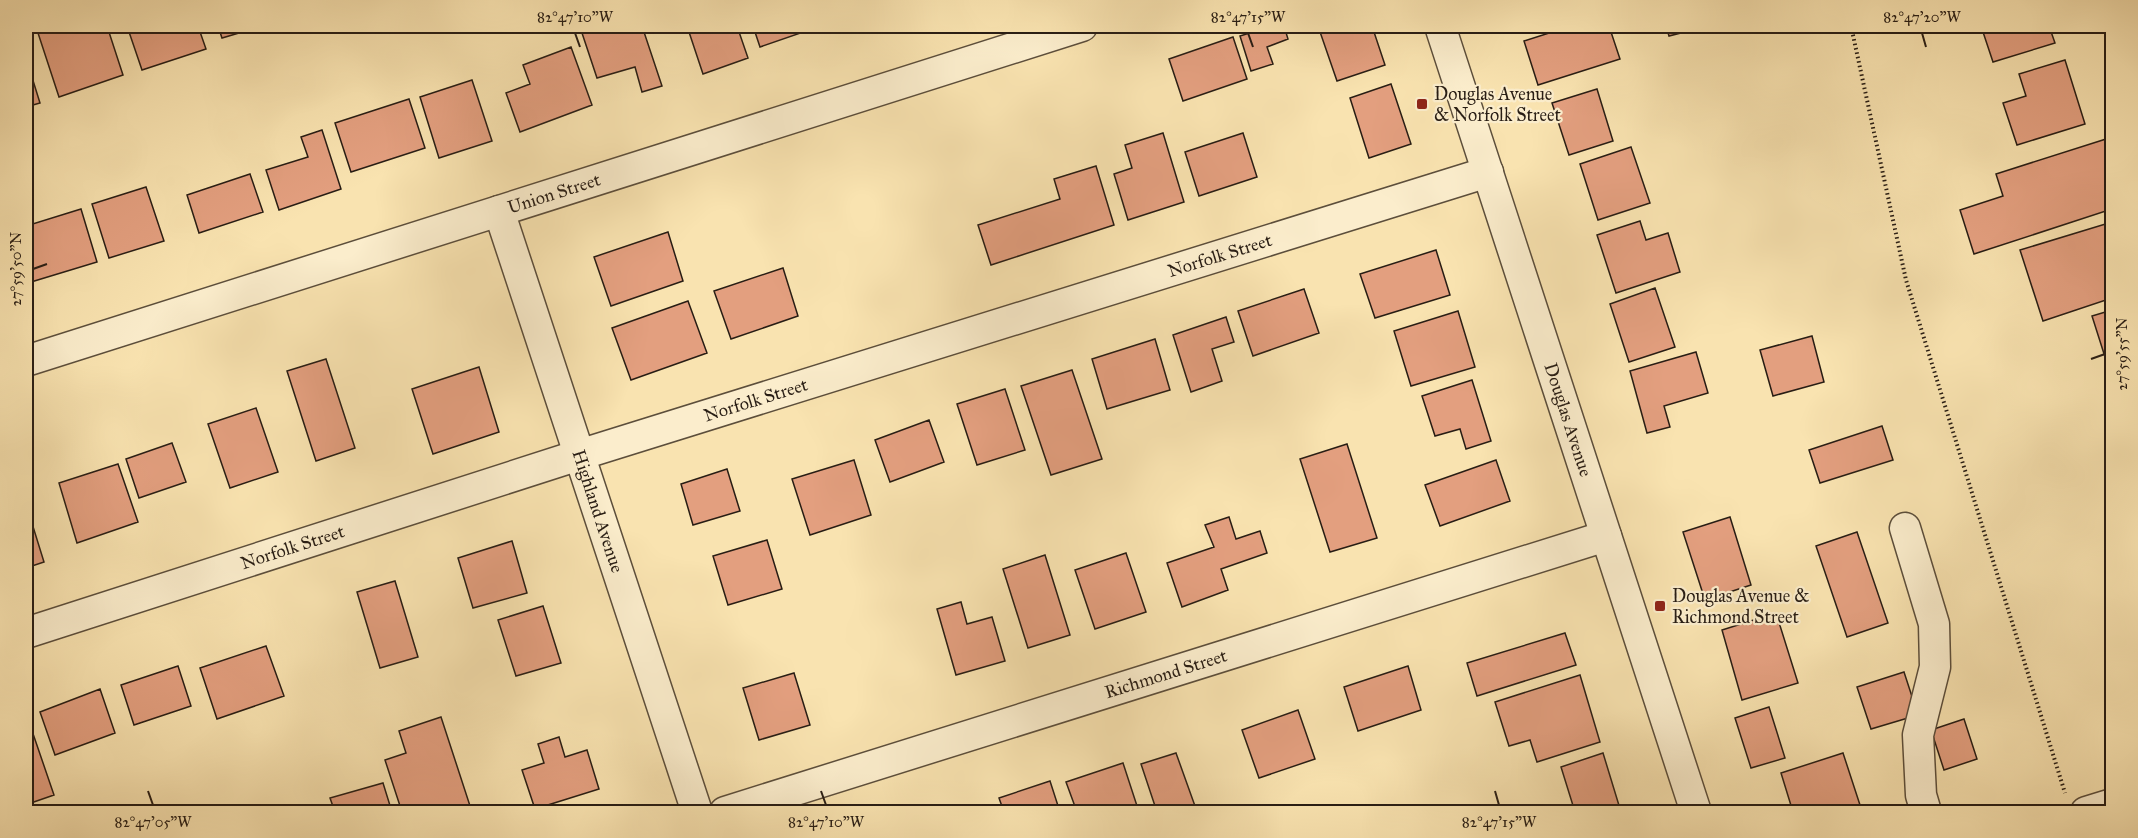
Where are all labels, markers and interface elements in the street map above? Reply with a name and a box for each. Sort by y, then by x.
text: 82°47'10"W [537,8,614,26]
text: 82°47'15"W [1211,8,1286,26]
text: 82°47'20"W [1883,8,1962,26]
place label: Douglas Avenue & Norfolk Street [1434,83,1561,126]
marker: Douglas Avenue & Norfolk Street [1415,97,1429,111]
street label: Union Street [505,168,604,218]
street label: Norfolk Street [1165,229,1275,282]
text: 27°59'50"N [7,231,25,306]
text: 27°59'55"N [2113,317,2131,390]
street label: Douglas Avenue [1539,360,1597,479]
street label: Norfolk Street [701,373,811,427]
street label: Highland Avenue [567,447,628,575]
street label: Norfolk Street [238,520,348,574]
place label: Douglas Avenue & Richmond Street [1672,585,1809,628]
marker: Douglas Avenue & Richmond Street [1653,599,1667,613]
street label: Richmond Street [1102,644,1230,703]
text: 82°47'05"W [114,813,192,831]
text: 82°47'10"W [788,813,865,831]
text: 82°47'15"W [1462,813,1537,831]

